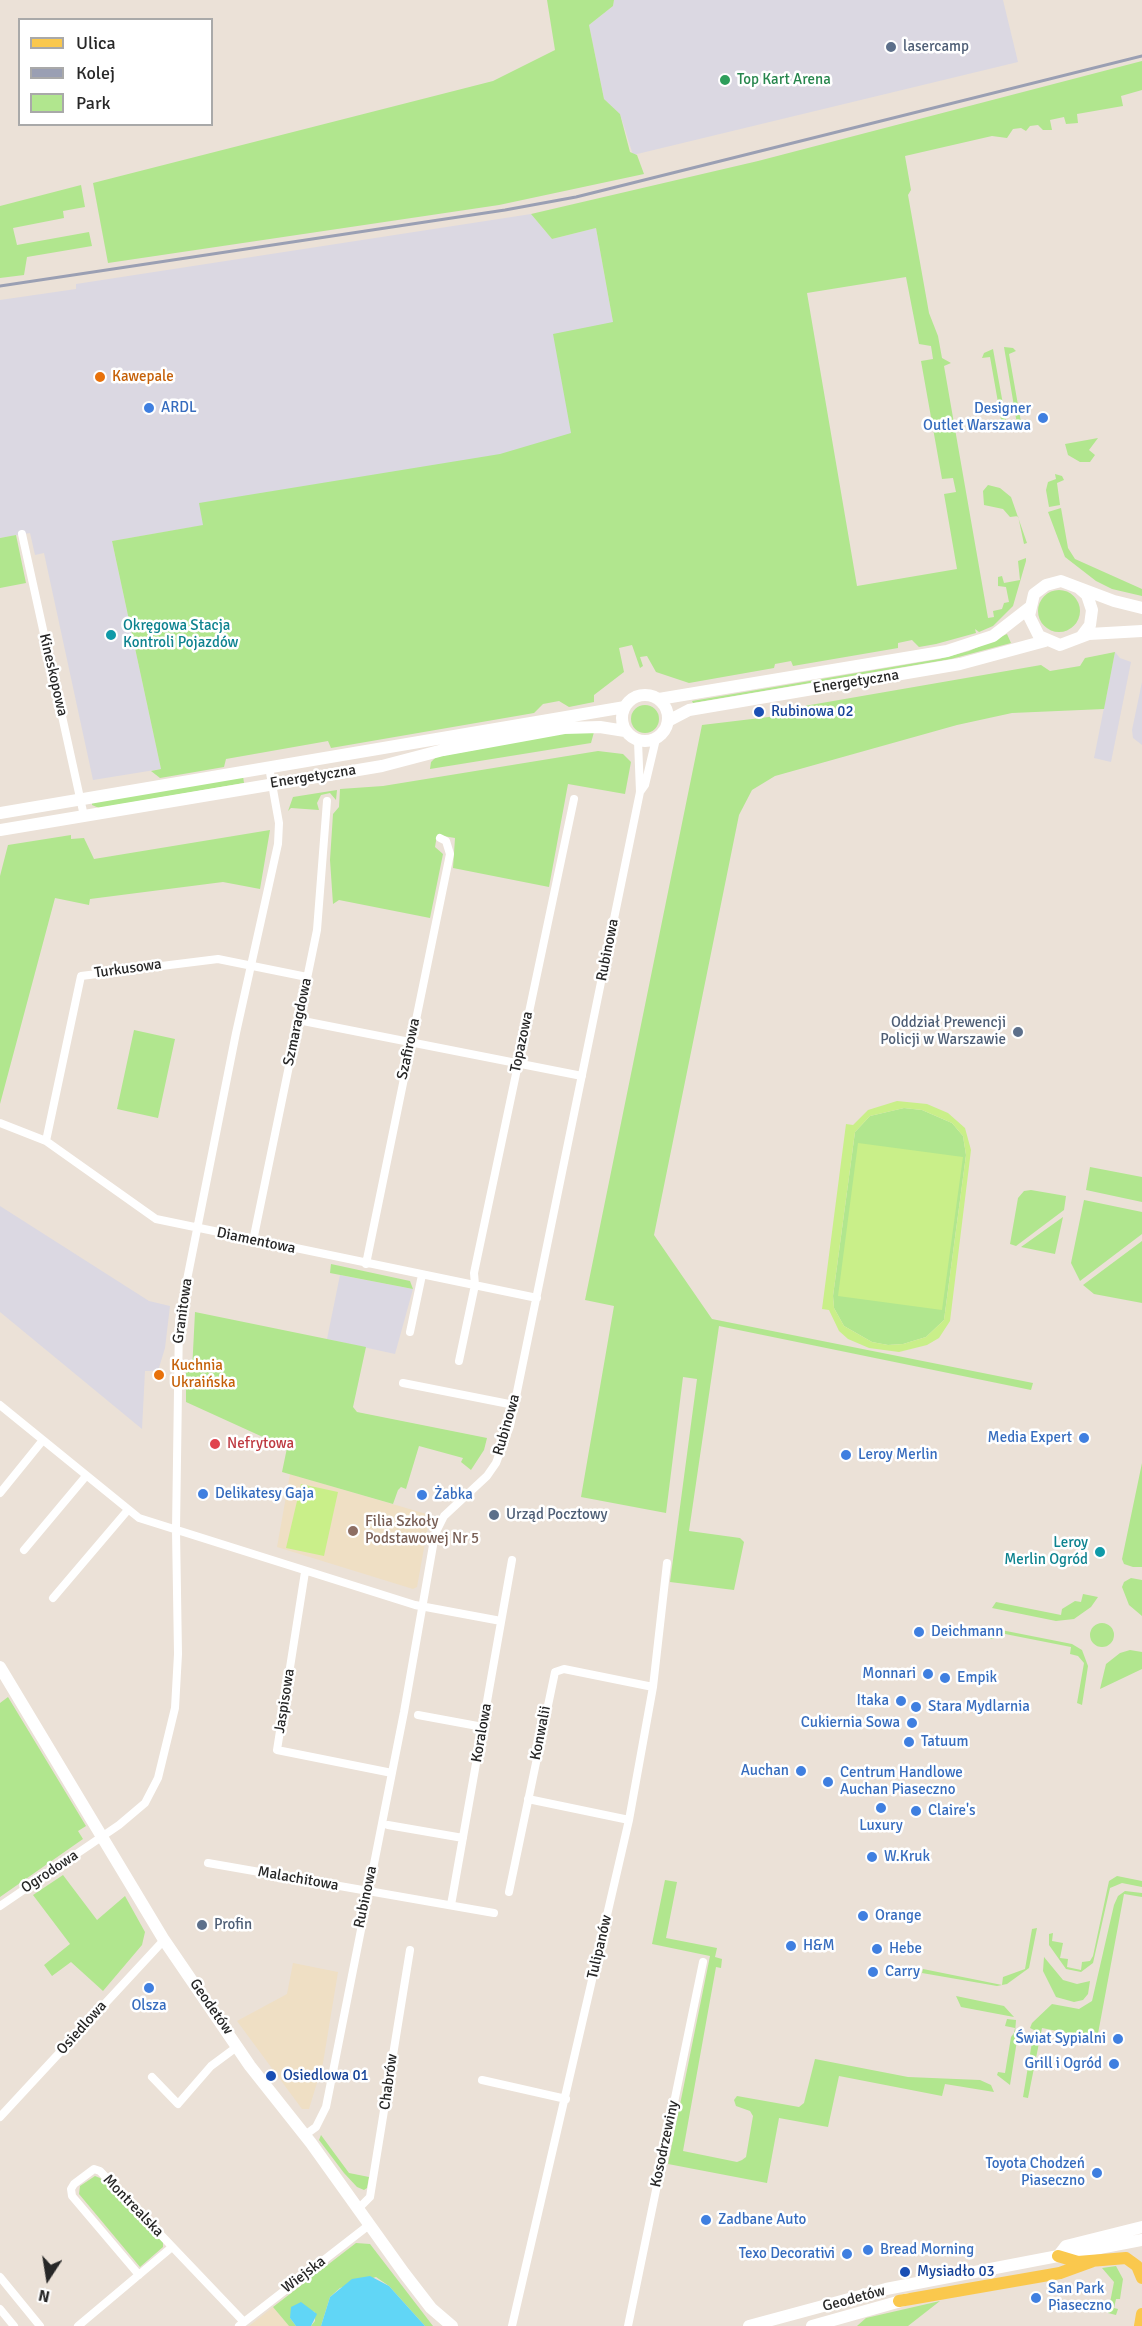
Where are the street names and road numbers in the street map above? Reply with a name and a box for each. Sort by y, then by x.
street label: Kineskopowa [35,632,71,718]
street label: Energetyczna [812,666,900,698]
street label: Energetyczna [269,761,357,793]
street label: Rubinowa [593,917,623,983]
street label: Turkusowa [93,955,163,983]
street label: Szmaragdowa [280,976,316,1068]
street label: Topazowa [507,1010,537,1074]
street label: Szafirowa [394,1017,424,1081]
street label: Diamentowa [215,1224,297,1258]
street label: Granitowa [170,1277,196,1345]
street label: Rubinowa [490,1392,524,1458]
street label: Jaspisowa [271,1667,299,1735]
street label: Koralowa [468,1702,496,1764]
street label: Konwalii [527,1704,555,1762]
street label: Ogrodowa [18,1846,82,1898]
street label: Malachitowa [256,1863,340,1895]
street label: Rubinowa [351,1864,381,1930]
street label: Tulipanów [584,1913,616,1981]
street label: Geodetów [185,1976,237,2038]
street label: Osiedlowa [53,1997,111,2059]
street label: Chabrów [376,2053,402,2111]
street label: Kosodrzewiny [647,2099,683,2189]
street label: Montrealska [99,2171,167,2241]
street label: Wiejska [279,2253,329,2297]
street label: Geodetów [821,2282,887,2316]

